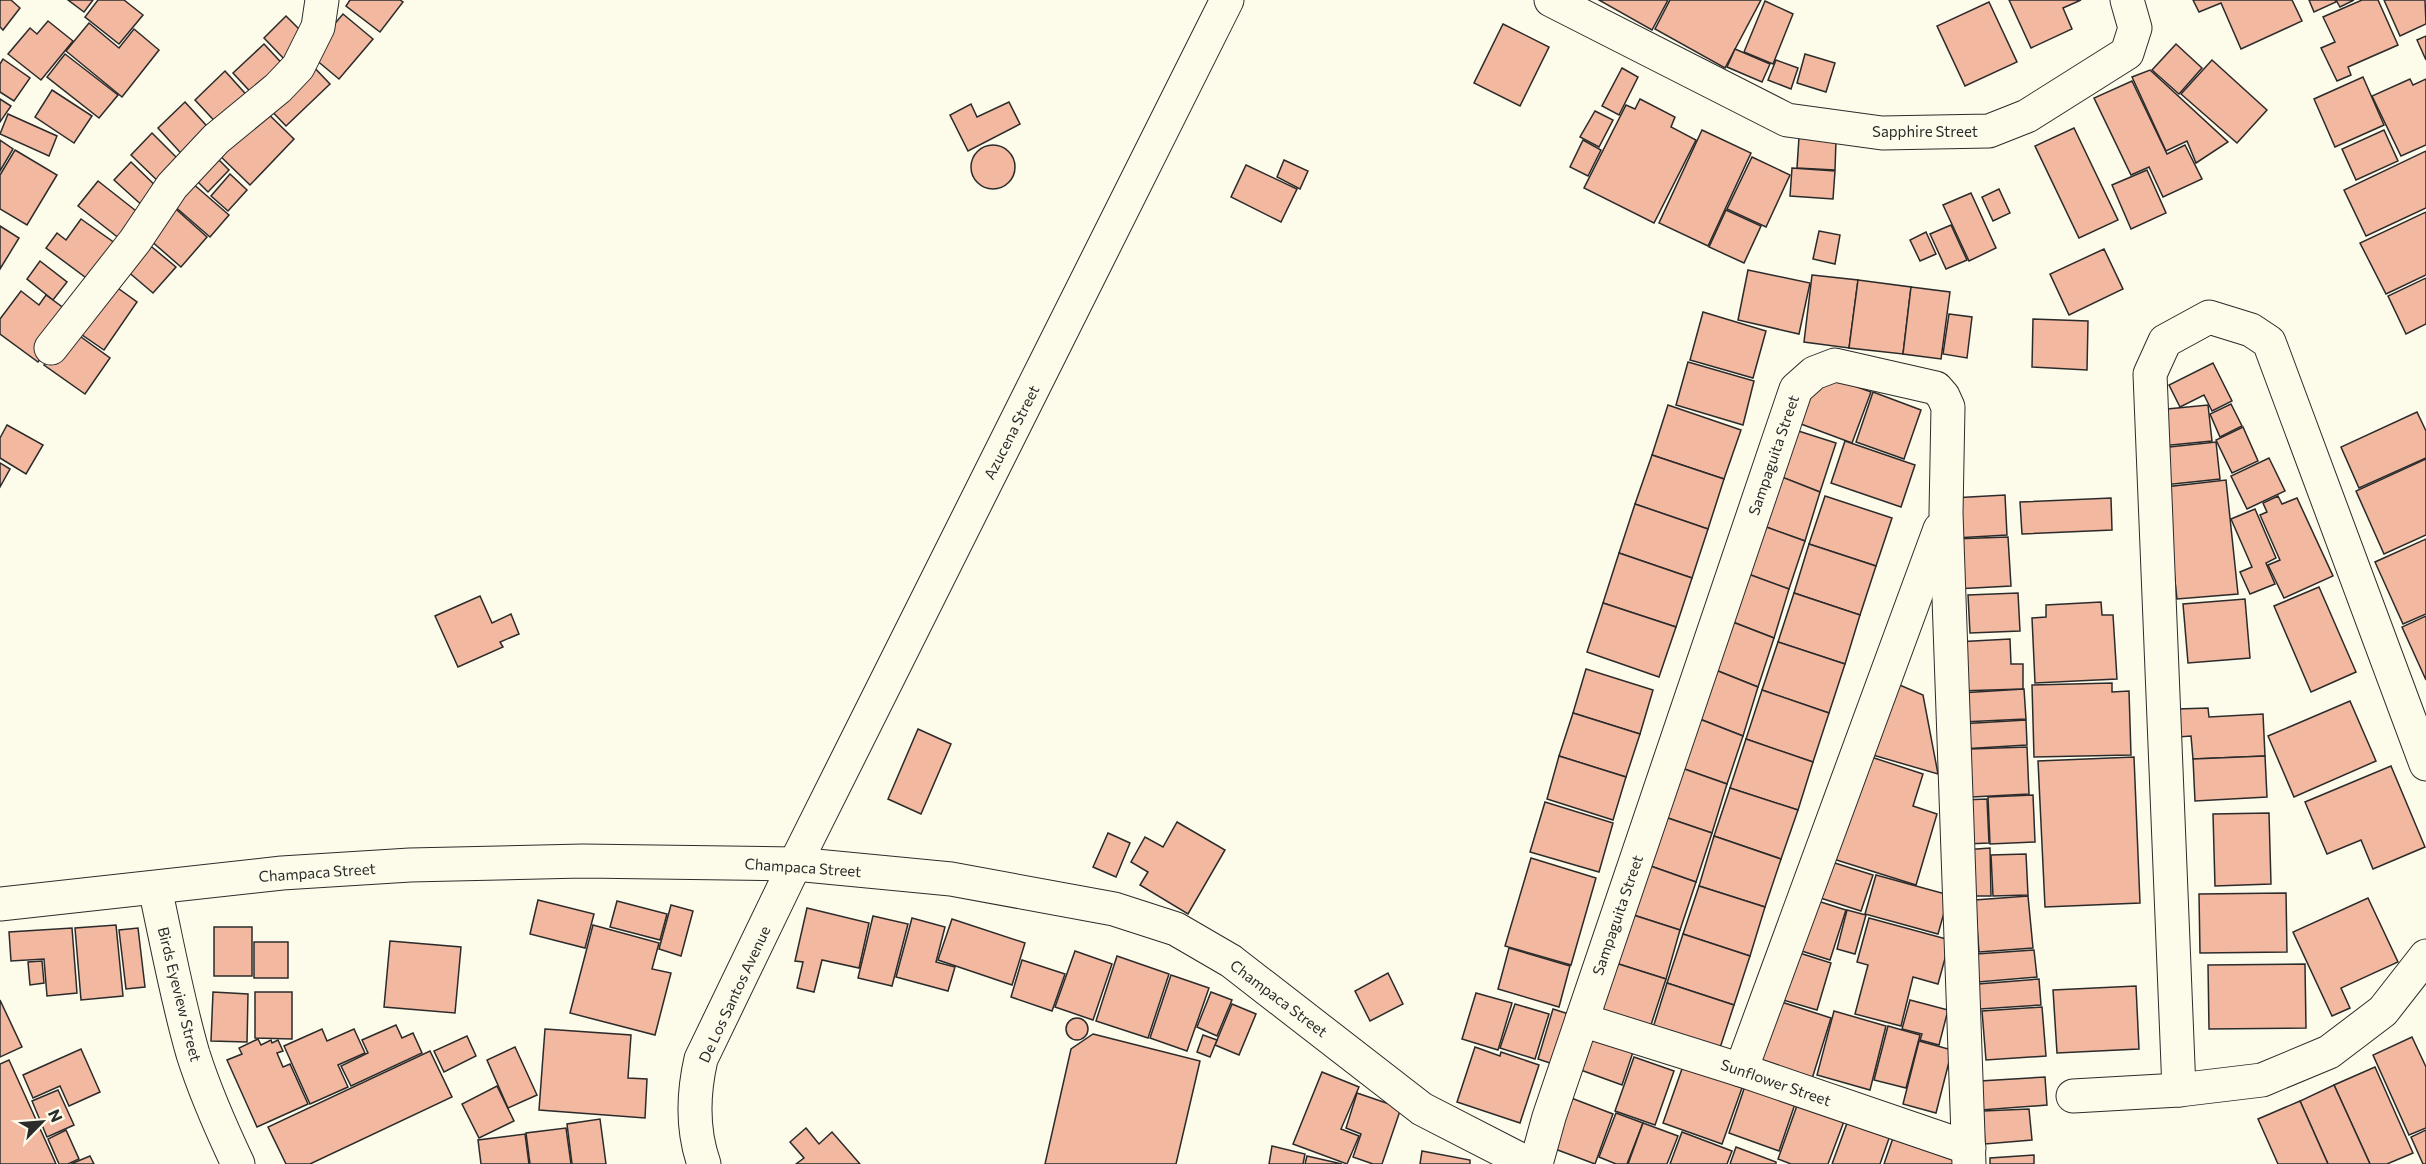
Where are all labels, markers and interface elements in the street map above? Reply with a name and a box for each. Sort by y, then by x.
street label: Sapphire Street [1872,122,1978,140]
street label: Azucena Street [980,382,1042,482]
street label: Sampaguita Street [1744,392,1802,518]
street label: Sampaguita Street [1588,852,1646,978]
street label: Champaca Street [744,854,862,880]
street label: Champaca Street [258,859,376,885]
street label: De Los Santos Avenue [694,923,774,1065]
street label: Birds Eyeview Street [155,925,205,1063]
street label: Champaca Street [1227,956,1331,1040]
street label: Sunflower Street [1719,1055,1833,1109]
north arrow [12,1092,72,1152]
text: N [45,1106,67,1125]

